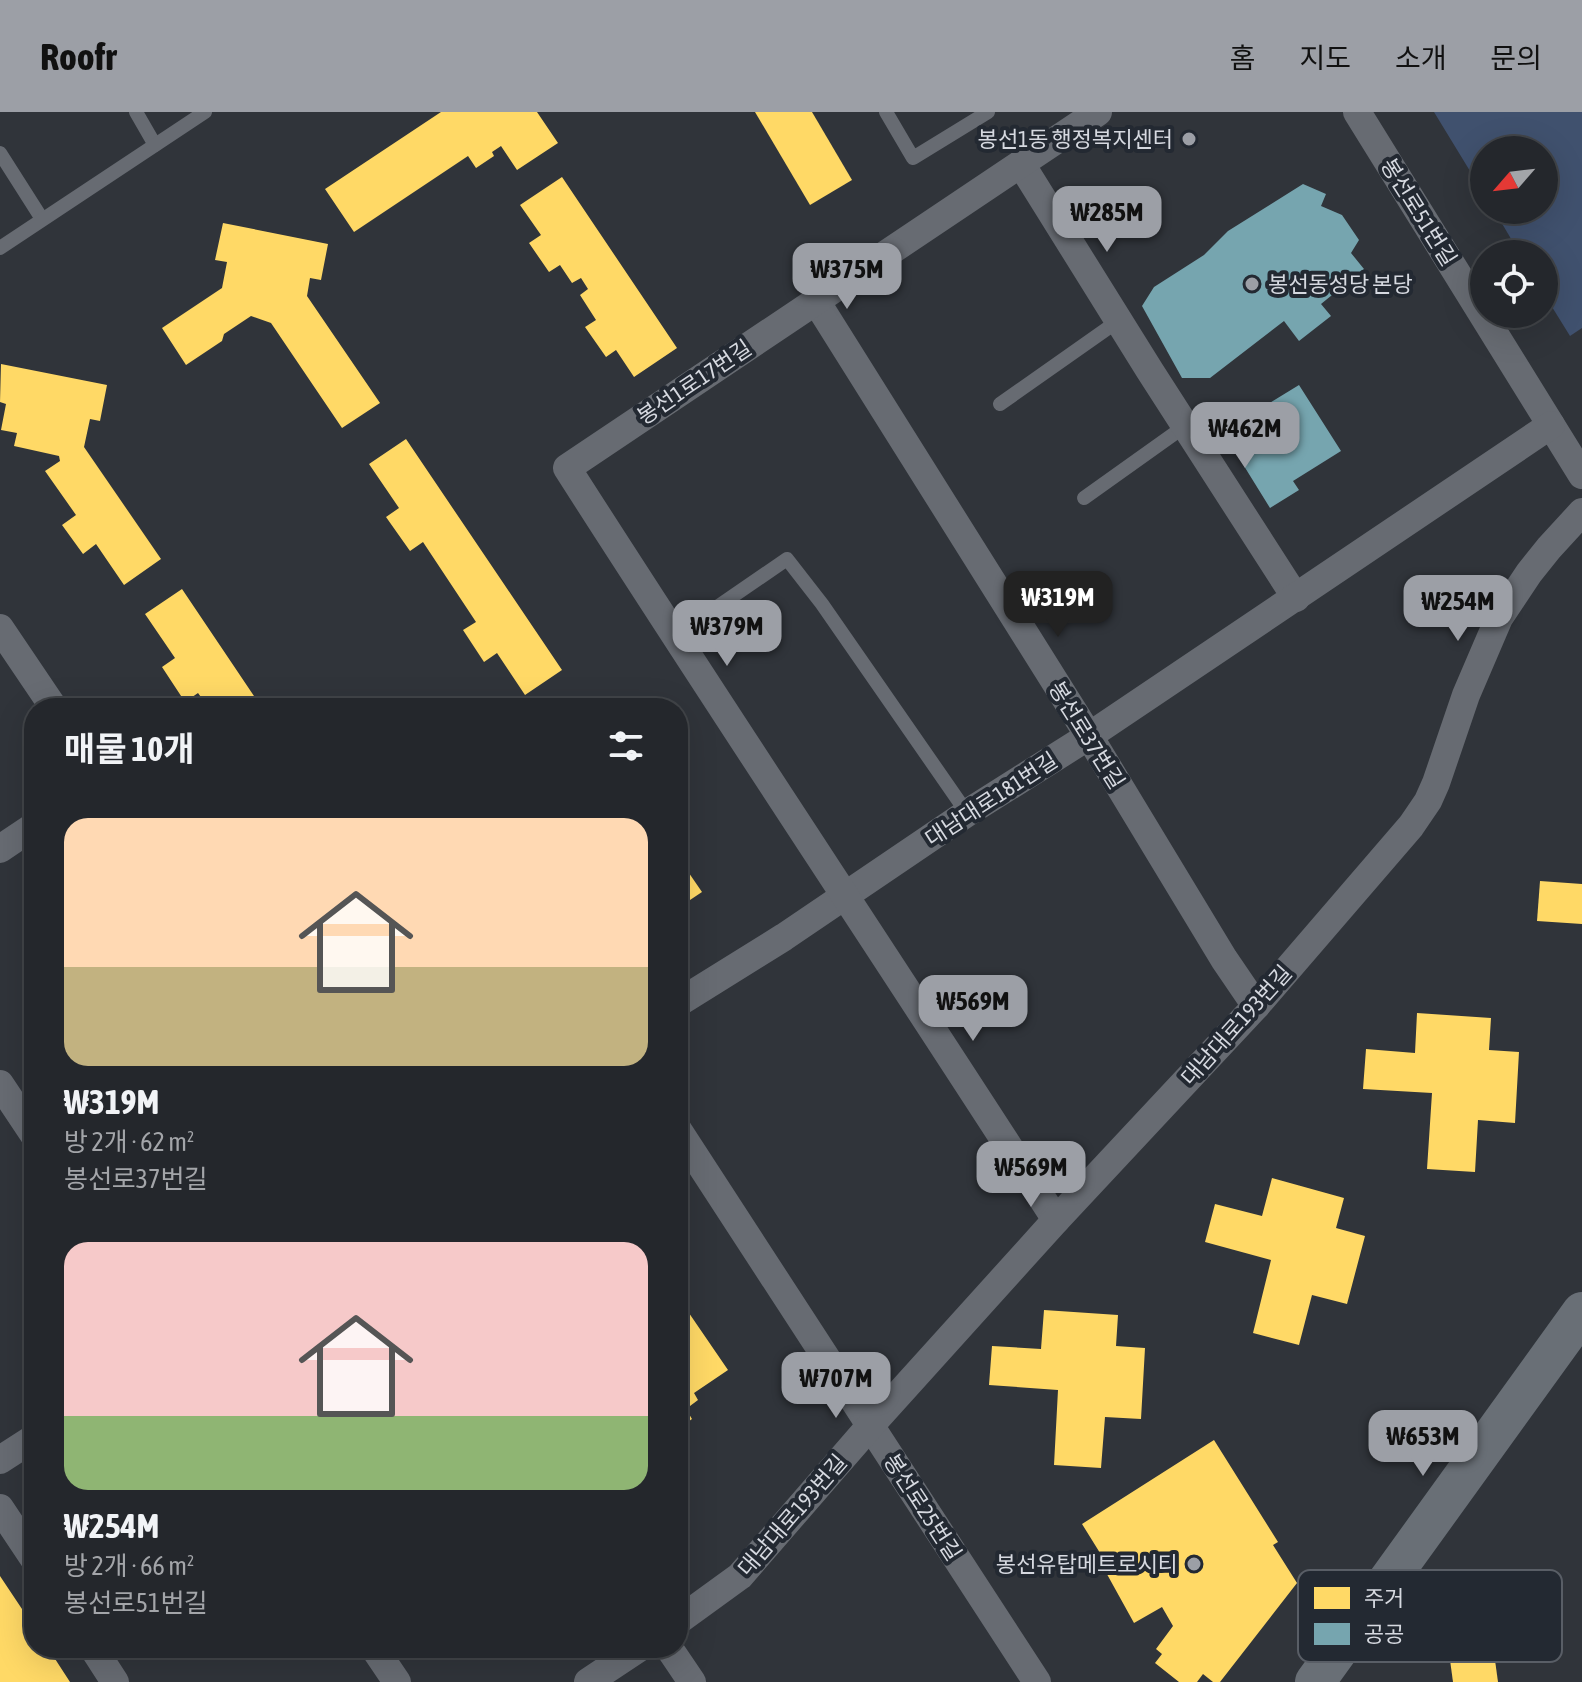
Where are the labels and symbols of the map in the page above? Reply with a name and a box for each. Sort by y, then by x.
place label: 봉선1동 행정복지센터 [977,126,1173,152]
marker: 봉선1동 행정복지센터 [1180,130,1198,148]
north arrow [1470,136,1558,224]
street label: 봉선로51번길 [1376,153,1462,271]
pin: ₩285M [1051,186,1163,254]
pin: ₩375M [791,243,903,311]
place label: 봉선동성당 본당 [1268,271,1413,297]
marker: 봉선동성당 본당 [1243,275,1261,293]
street label: 봉선1로17번길 [632,334,756,430]
pin: ₩462M [1189,402,1301,470]
pin: ₩319M [1002,571,1114,639]
pin: ₩254M [1402,575,1514,643]
pin: ₩379M [671,600,783,668]
street label: 봉선로37번길 [1044,676,1130,794]
street label: 대남대로181번길 [920,747,1062,851]
street label: 대남대로193번길 [1175,960,1297,1090]
pin: ₩569M [917,975,1029,1043]
pin: ₩569M [975,1141,1087,1209]
pin: ₩707M [780,1352,892,1420]
pin: ₩653M [1367,1410,1479,1478]
street label: 대남대로193번길 [732,1449,852,1581]
street label: 봉선로25번길 [879,1449,967,1565]
place label: 봉선유탑메트로시티 [996,1551,1178,1577]
marker: 봉선유탑메트로시티 [1185,1555,1203,1573]
legend [1298,1570,1562,1662]
text: 주거 [1364,1585,1404,1611]
text: 공공 [1364,1621,1404,1647]

